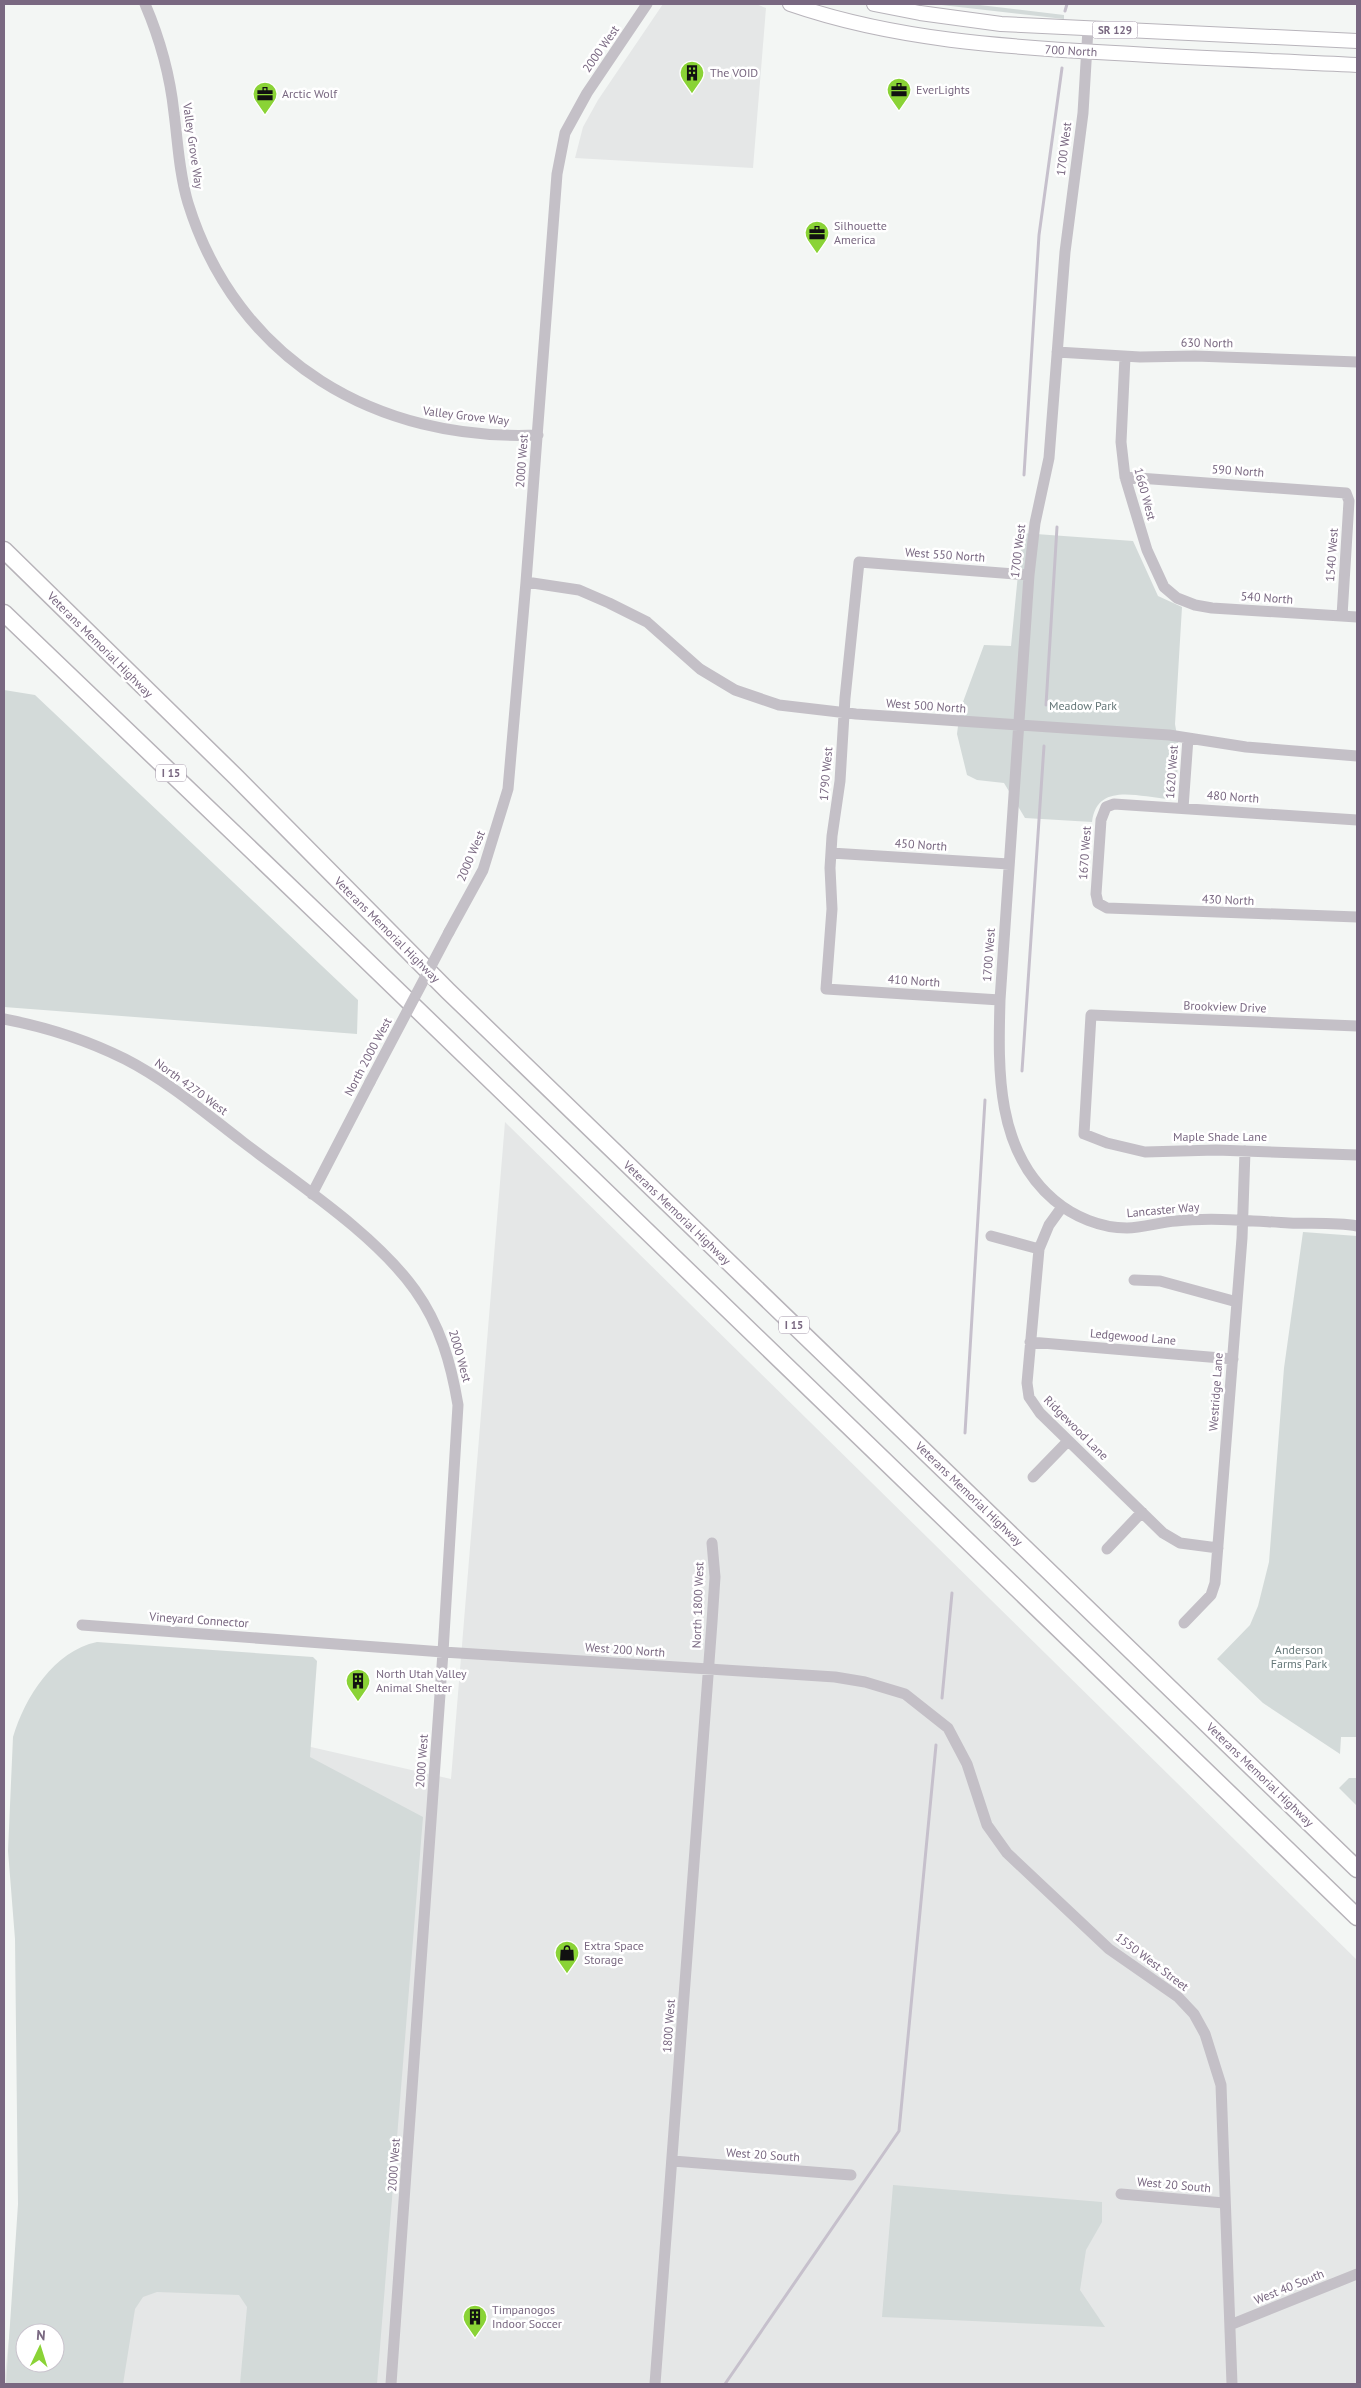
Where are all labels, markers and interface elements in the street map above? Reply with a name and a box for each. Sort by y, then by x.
street label: 2000 West [579,22,622,75]
road number: SR 129 [1092,22,1138,38]
street label: 700 North [1044,42,1098,59]
building icon: The VOID [679,60,705,94]
place label: The VOID [710,65,758,80]
office icon: EverLights [886,77,912,111]
office icon: Arctic Wolf [252,81,278,115]
place label: EverLights [916,82,970,97]
place label: Arctic Wolf [282,86,338,101]
street label: Valley Grove Way [180,101,207,190]
street label: 1700 West [1053,121,1074,177]
place label: Silhouette America [834,218,887,247]
office icon: Silhouette America [804,220,830,254]
street label: 630 North [1181,335,1233,350]
street label: Valley Grove Way [421,403,510,428]
street label: 2000 West [512,434,531,488]
street label: 590 North [1211,461,1265,480]
street label: 1660 West [1131,466,1160,522]
street label: 1700 West [1007,523,1028,579]
street label: 1540 West [1322,528,1341,582]
street label: West 550 North [904,544,986,565]
street label: Veterans Memorial Highway [44,588,157,701]
street label: 540 North [1240,588,1294,607]
street label: West 500 North [885,695,967,716]
park label: Meadow Park [1049,698,1117,713]
street label: 1620 West [1162,745,1181,799]
street label: 1790 West [816,747,835,801]
road number: I 15 [156,764,186,781]
street label: 480 North [1206,787,1260,806]
street label: 1670 West [1075,826,1094,880]
street label: 2000 West [453,828,488,883]
street label: 450 North [894,835,948,854]
street label: Veterans Memorial Highway [331,873,444,986]
street label: 430 North [1202,891,1254,908]
street label: 1700 West [979,928,998,982]
street label: 410 North [887,971,941,990]
street label: Brookview Drive [1183,998,1267,1015]
street label: North 2000 West [341,1015,395,1099]
street label: North 4270 West [152,1055,231,1118]
street label: Maple Shade Lane [1173,1129,1267,1144]
street label: Veterans Memorial Highway [620,1157,734,1268]
street label: Lancaster Way [1126,1199,1200,1220]
road number: I 15 [779,1316,809,1334]
street label: Ledgewood Lane [1089,1325,1177,1348]
street label: 2000 West [446,1328,475,1384]
street label: Westridge Lane [1205,1352,1226,1432]
street label: Ridgewood Lane [1041,1392,1112,1463]
street label: Veterans Memorial Highway [912,1438,1026,1549]
street label: North 1800 West [688,1561,707,1649]
street label: Vineyard Connector [148,1608,249,1630]
street label: West 200 North [584,1639,666,1660]
park label: Anderson Farms Park [1271,1642,1327,1671]
place label: North Utah Valley Animal Shelter [376,1666,467,1695]
building icon: North Utah Valley Animal Shelter [345,1668,371,1702]
street label: Veterans Memorial Highway [1203,1719,1317,1830]
street label: 2000 West [412,1734,431,1788]
street label: 1550 West Street [1113,1929,1192,1994]
place label: Extra Space Storage [584,1938,644,1967]
shop icon: Extra Space Storage [554,1940,580,1974]
street label: 1800 West [659,1999,678,2053]
street label: 2000 West [384,2138,403,2192]
street label: West 20 South [726,2144,800,2165]
street label: West 20 South [1137,2174,1212,2195]
street label: West 40 South [1252,2266,1326,2307]
place label: Timpanogos Indoor Soccer [492,2302,562,2331]
building icon: Timpanogos Indoor Soccer [462,2304,488,2338]
north arrow [15,2323,65,2373]
text: N [36,2326,46,2344]

